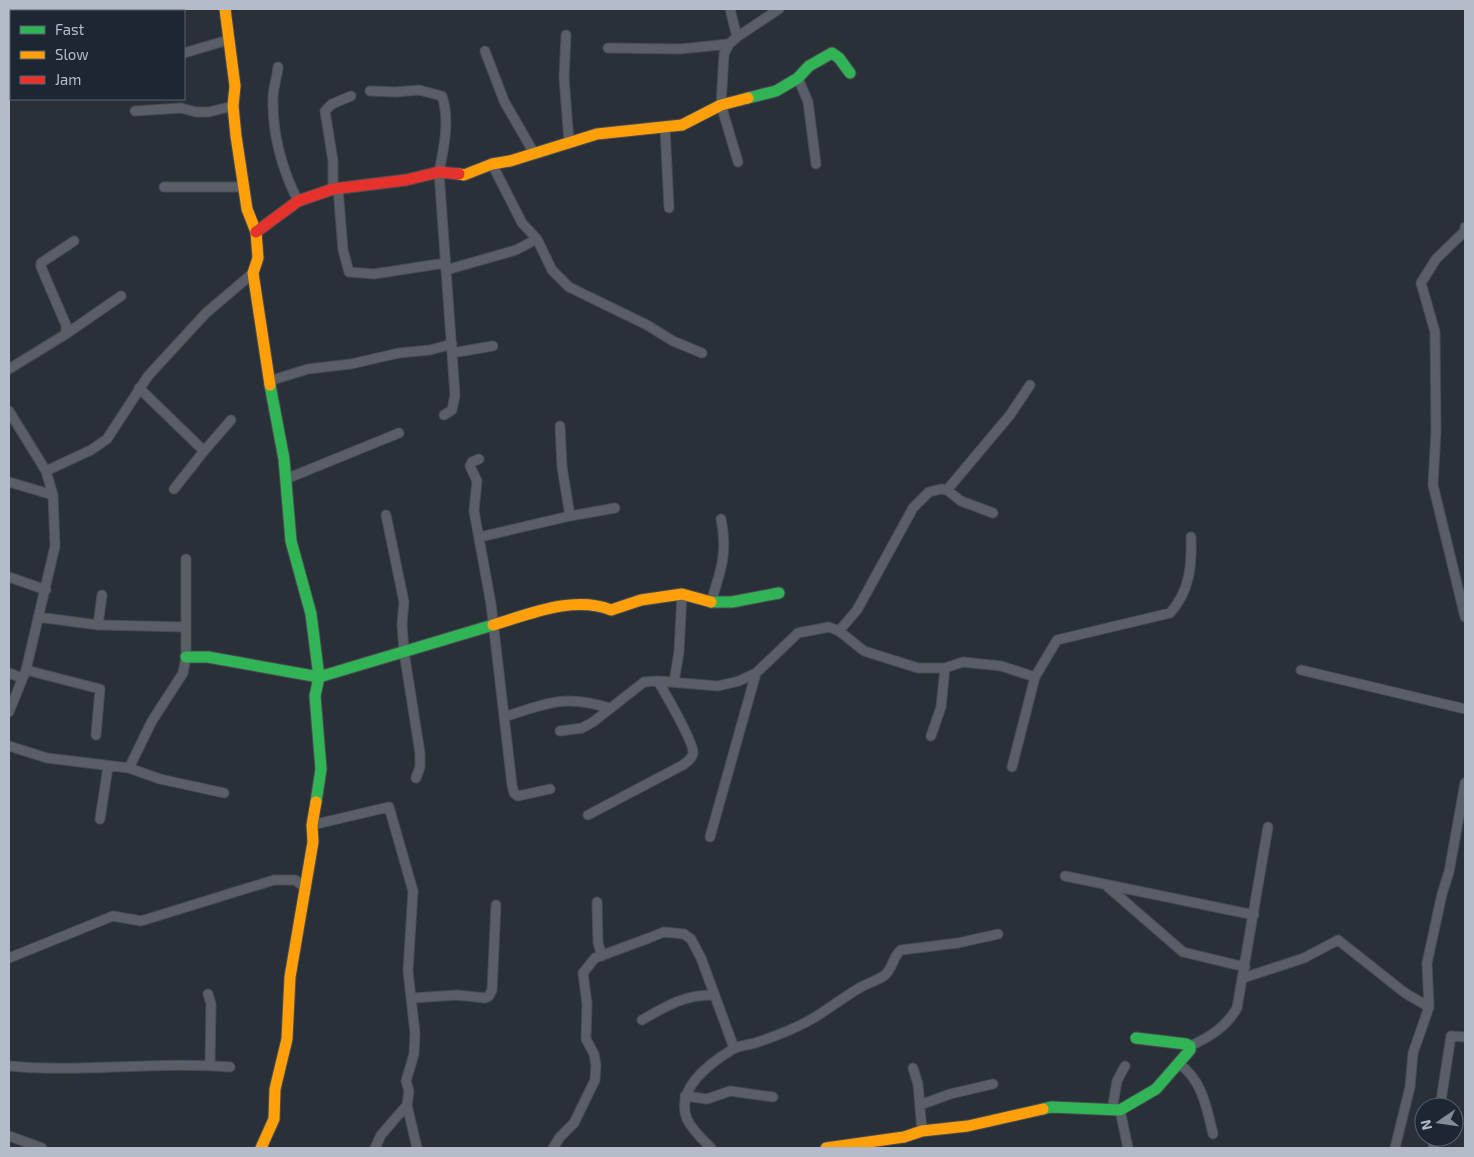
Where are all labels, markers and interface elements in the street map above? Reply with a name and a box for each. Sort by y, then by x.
legend [10,10,185,100]
text: Fast [55,20,85,38]
text: Slow [55,45,89,63]
text: Jam [55,70,81,88]
north arrow [1414,1097,1464,1147]
text: N [1416,1118,1435,1132]

